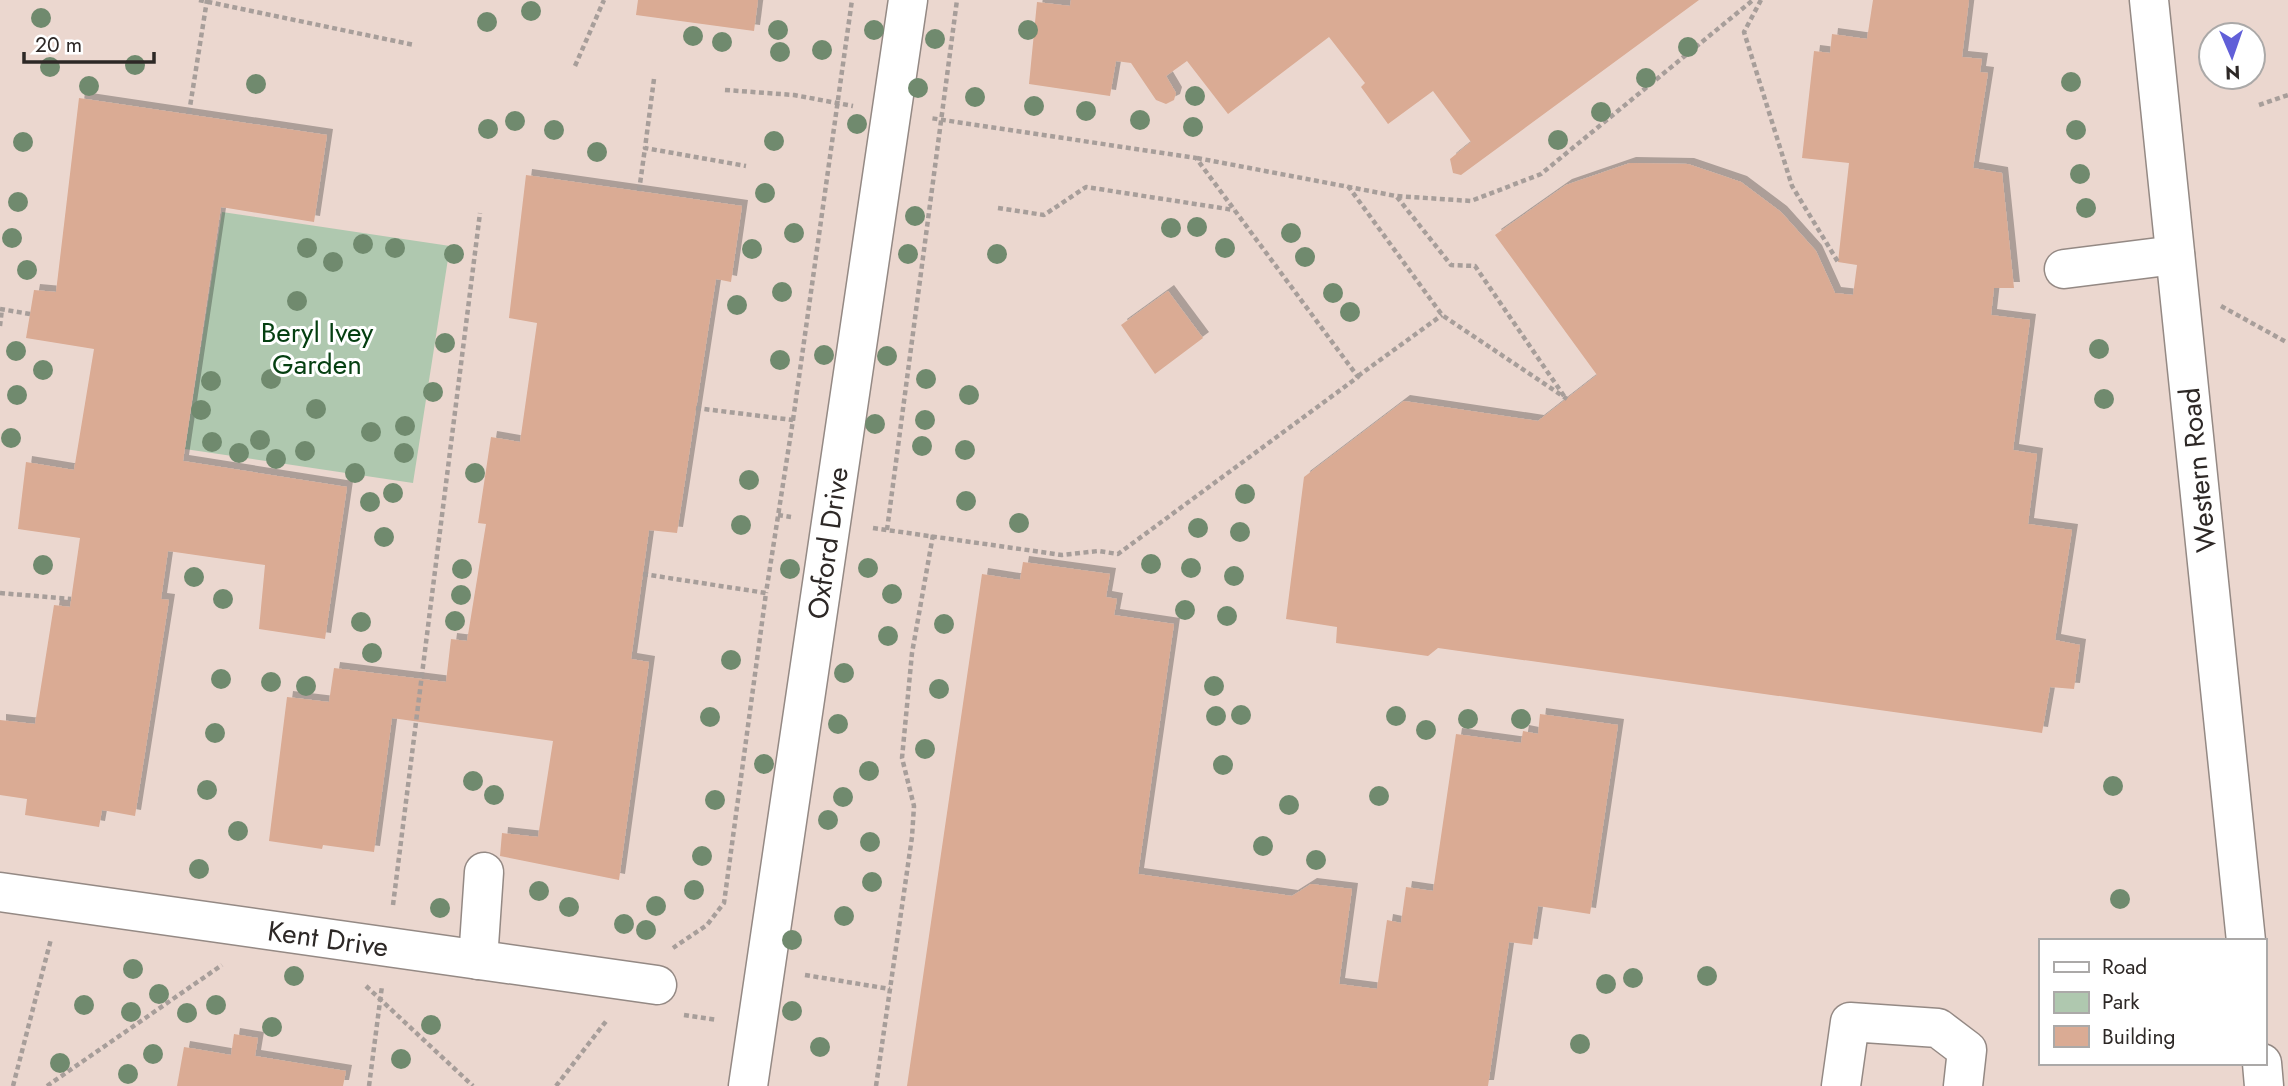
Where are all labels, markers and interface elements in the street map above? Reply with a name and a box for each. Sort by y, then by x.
scale bar [24,21,154,65]
north arrow [2197,21,2267,91]
text: 20 m [35,30,82,60]
text: N [2225,59,2241,86]
park label: Beryl Ivey Garden [261,312,374,385]
street label: Western Road [2169,386,2227,554]
street label: Oxford Drive [797,464,859,622]
street label: Kent Drive [265,910,391,968]
legend [2039,939,2267,1065]
text: Road [2102,952,2147,982]
text: Park [2102,987,2140,1017]
text: Building [2102,1022,2175,1052]

